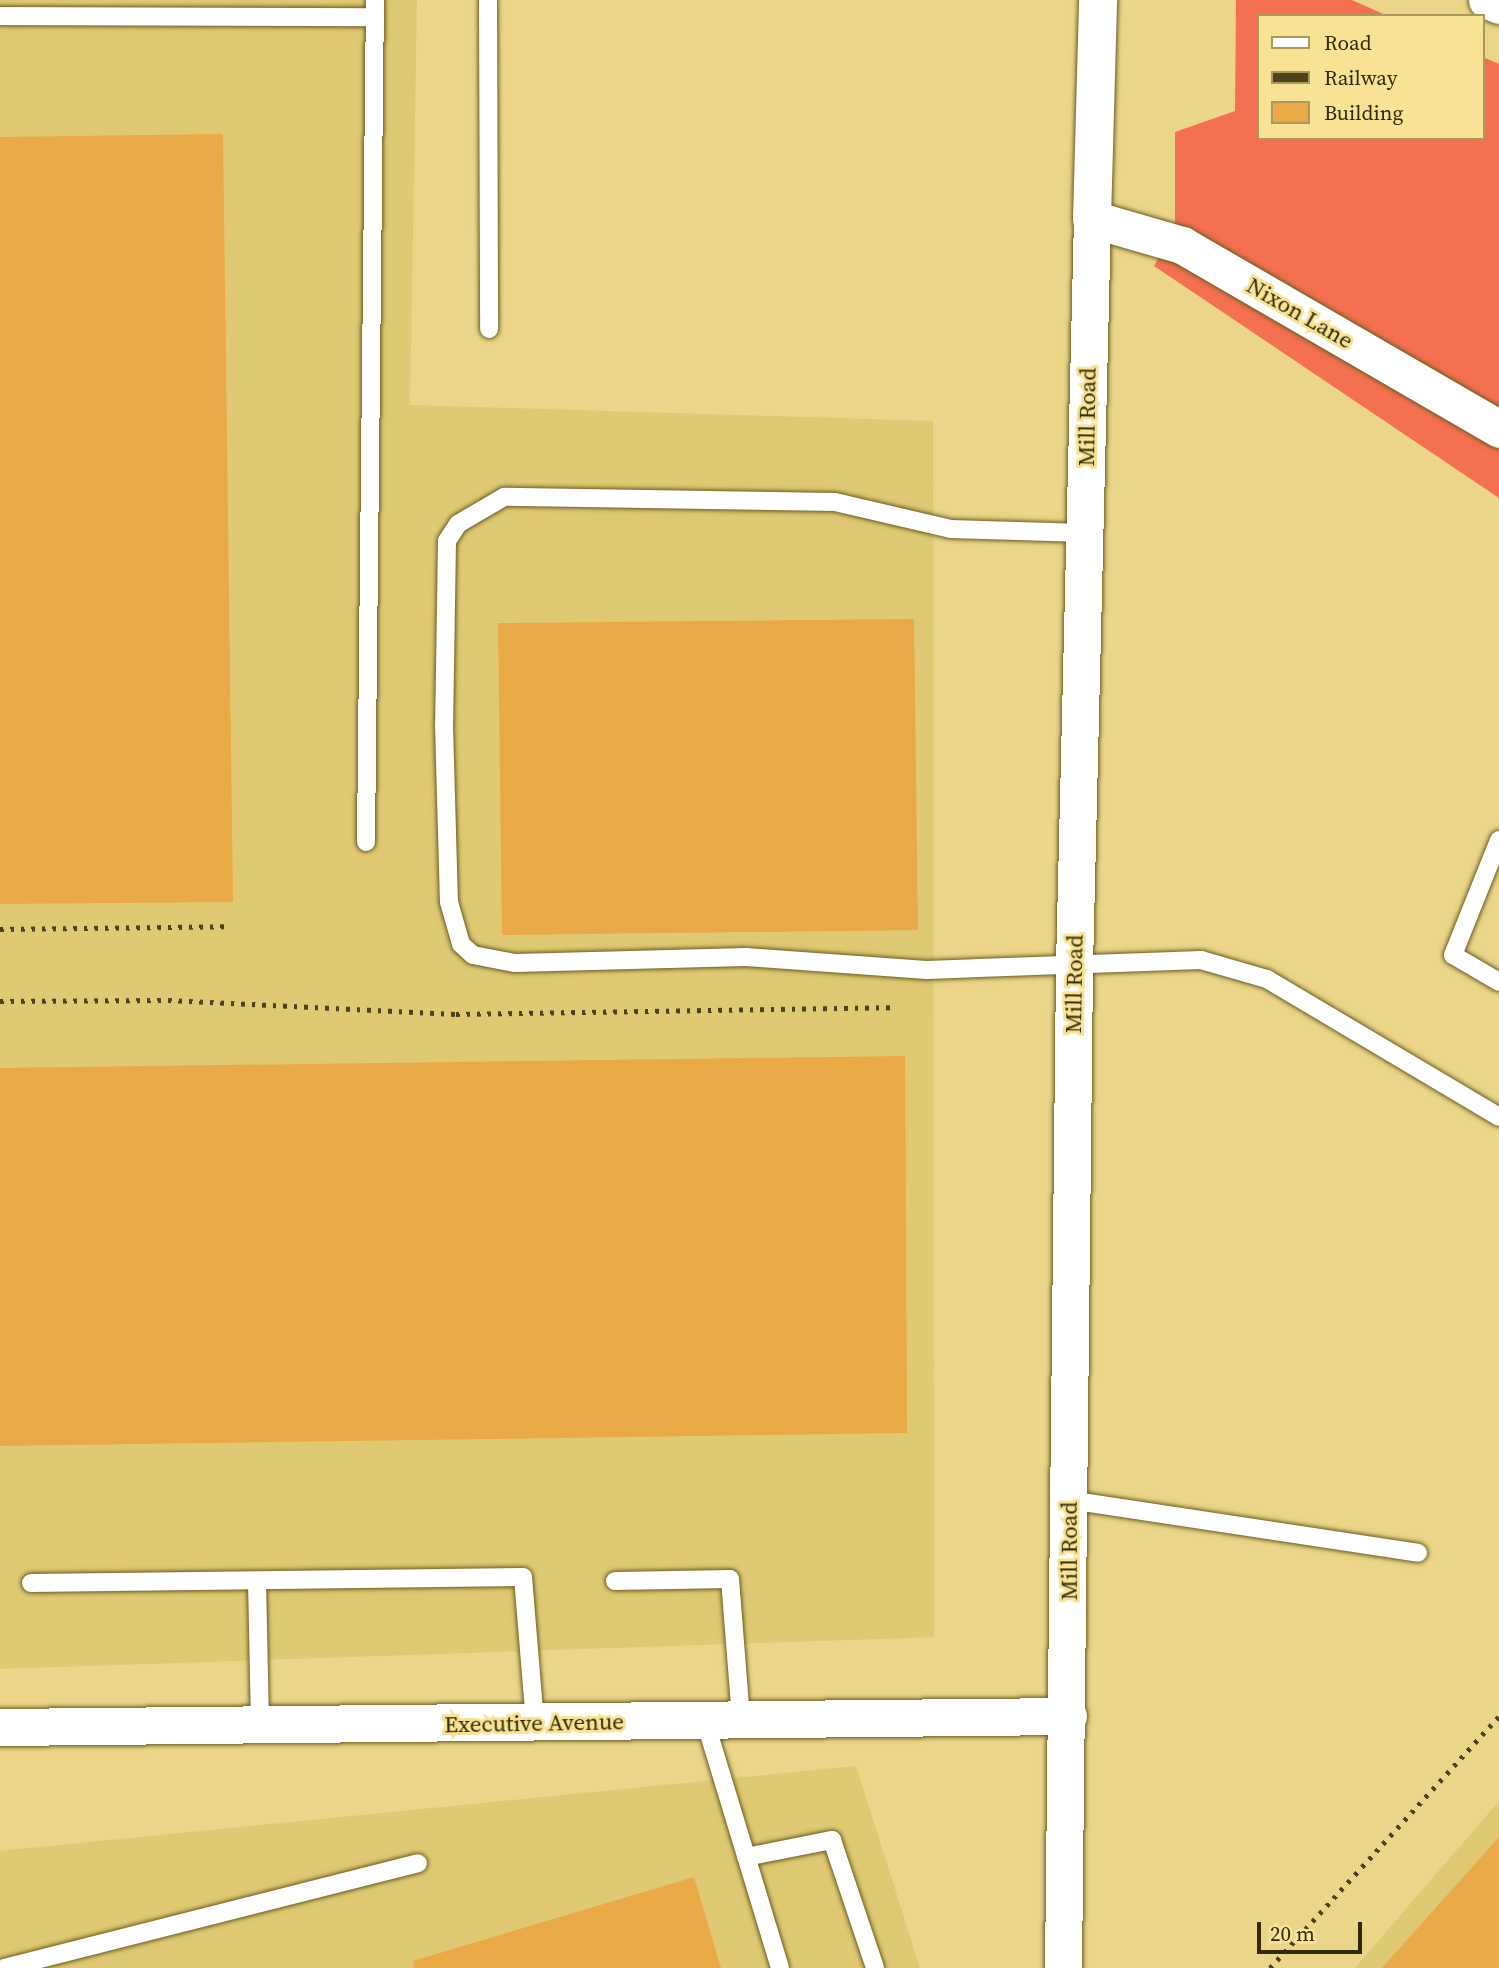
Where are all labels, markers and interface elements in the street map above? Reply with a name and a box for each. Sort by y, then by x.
legend [1258,14,1485,140]
text: Road [1324,28,1372,57]
text: Railway [1324,63,1398,92]
text: Building [1324,98,1403,127]
street label: Nixon Lane [1242,271,1358,355]
street label: Mill Road [1072,367,1102,467]
street label: Mill Road [1059,934,1089,1034]
street label: Mill Road [1055,1502,1083,1600]
street label: Executive Avenue [444,1708,624,1738]
scale bar [1261,1909,1366,1953]
text: 20 m [1270,1919,1315,1948]

